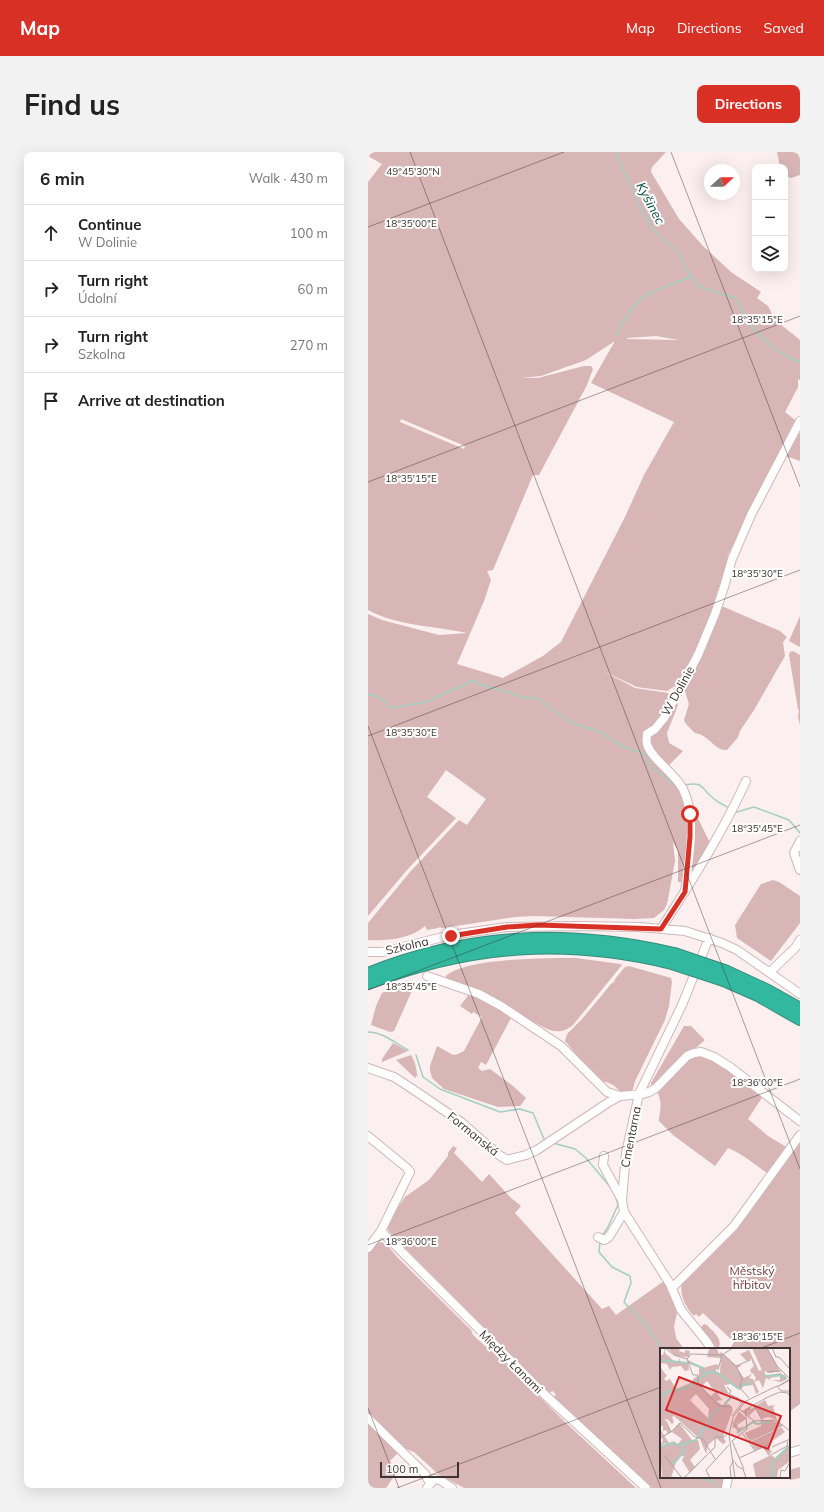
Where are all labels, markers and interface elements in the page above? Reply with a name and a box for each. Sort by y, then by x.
text: Map [20,16,60,40]
text: Map [626,19,655,37]
text: Directions [677,19,742,37]
text: Saved [764,19,804,37]
button: Directions [697,85,800,123]
text: Find us [24,87,120,122]
north arrow [704,164,740,200]
map controls [752,164,788,272]
button: + [752,164,788,200]
text: 49°45'30"N [386,165,440,178]
text: 6 min [40,168,85,189]
text: Walk · 430 m [249,170,328,186]
water label: Kyšinec [633,179,669,227]
button: − [752,200,788,236]
text: Continue [78,215,141,234]
text: 18°35'00"E [385,217,437,230]
icon: ahead [40,222,62,244]
text: 100 m [290,225,328,241]
text: W Dolinie [78,234,137,250]
button: layers [752,236,788,272]
text: Turn right [78,271,148,290]
icon: right [40,278,62,300]
text: 60 m [298,281,328,297]
text: Údolní [78,290,117,306]
text: 18°35'15"E [731,313,783,326]
text: Turn right [78,327,148,346]
icon: right [40,334,62,356]
text: 270 m [290,337,328,353]
text: Szkolna [78,346,125,362]
icon: arrive [40,390,62,412]
text: Arrive at destination [78,391,225,410]
text: 18°35'15"E [385,472,437,485]
text: 18°35'30"E [731,567,783,580]
street label: W Dolinie [658,663,697,718]
text: 18°35'30"E [385,726,437,739]
route start [681,805,699,823]
text: 18°35'45"E [731,822,783,835]
route end [442,927,460,945]
street label: Szkolna [384,933,430,958]
text: 18°35'45"E [385,980,437,993]
text: 18°36'00"E [731,1076,783,1089]
street label: Cmentarna [617,1105,644,1169]
street label: Formanská [445,1108,502,1159]
text: 18°36'00"E [385,1235,437,1248]
park label: Městský hřbitov [729,1263,775,1292]
street label: Między Łanami [476,1327,546,1397]
text: 18°36'15"E [731,1330,783,1343]
inset map [660,1348,790,1478]
scale bar [380,1460,459,1479]
text: 100 m [386,1462,418,1476]

